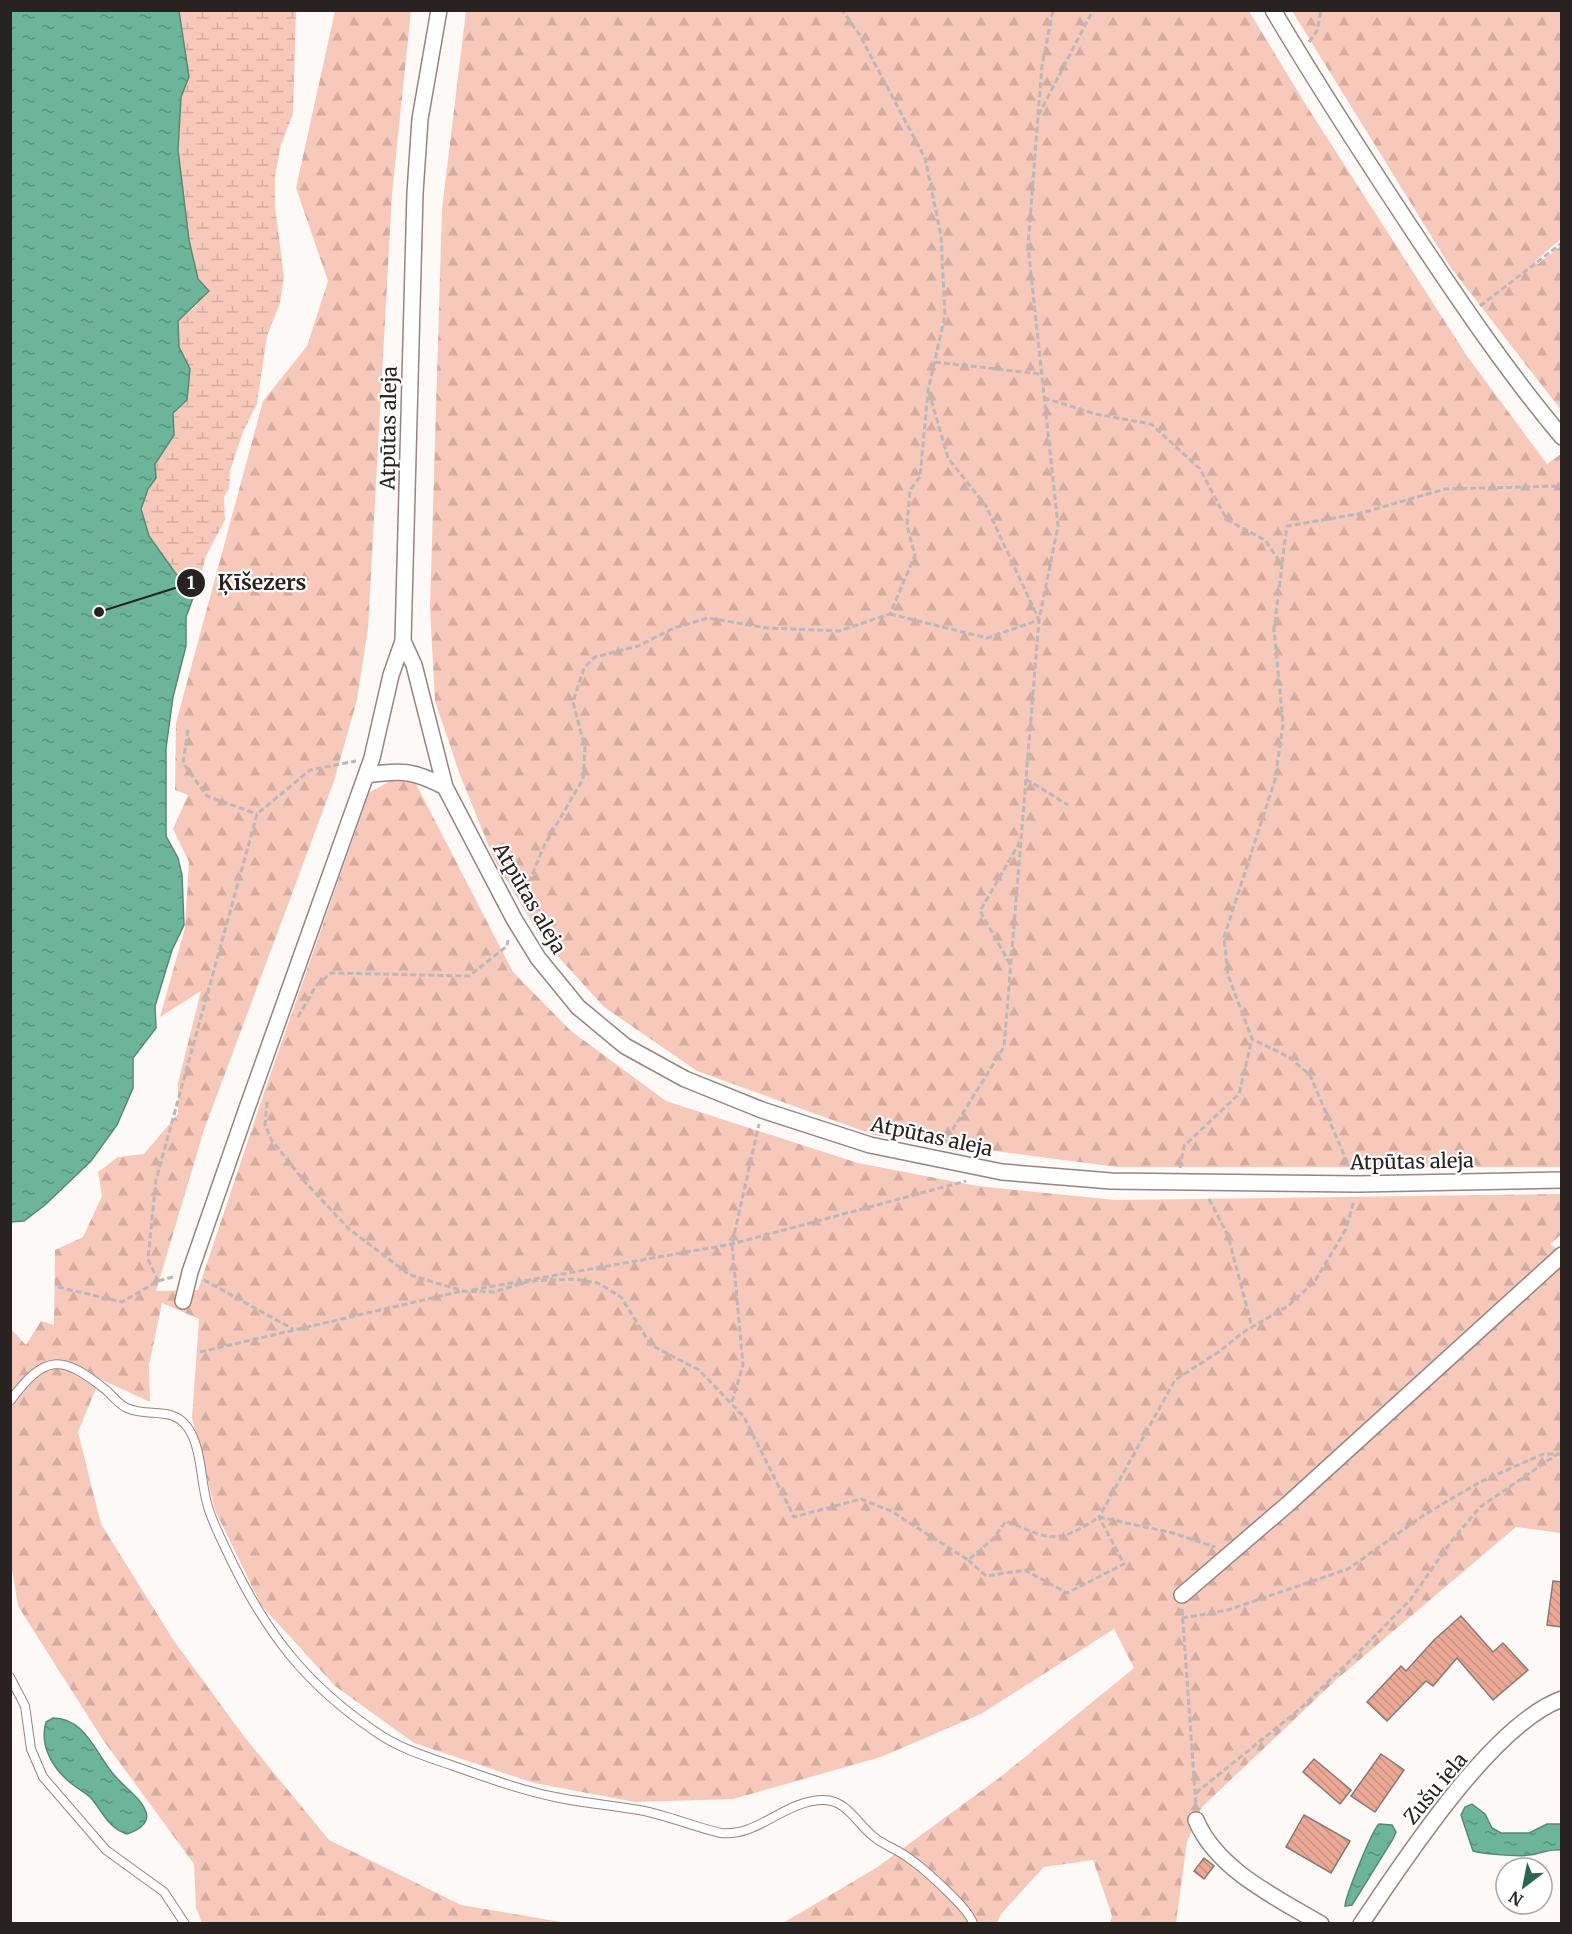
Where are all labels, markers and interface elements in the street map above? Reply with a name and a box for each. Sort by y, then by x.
street label: Atpūtas aleja [374,366,402,491]
callout: Ķīšezers [176,563,319,602]
text: Ķīšezers [218,569,307,596]
text: 1 [187,571,195,594]
street label: Atpūtas aleja [488,837,572,958]
street label: Atpūtas aleja [868,1111,995,1161]
street label: Atpūtas aleja [1349,1147,1474,1175]
street label: Zušu iela [1398,1747,1472,1829]
north arrow [1494,1856,1554,1916]
text: N [1505,1887,1527,1911]

